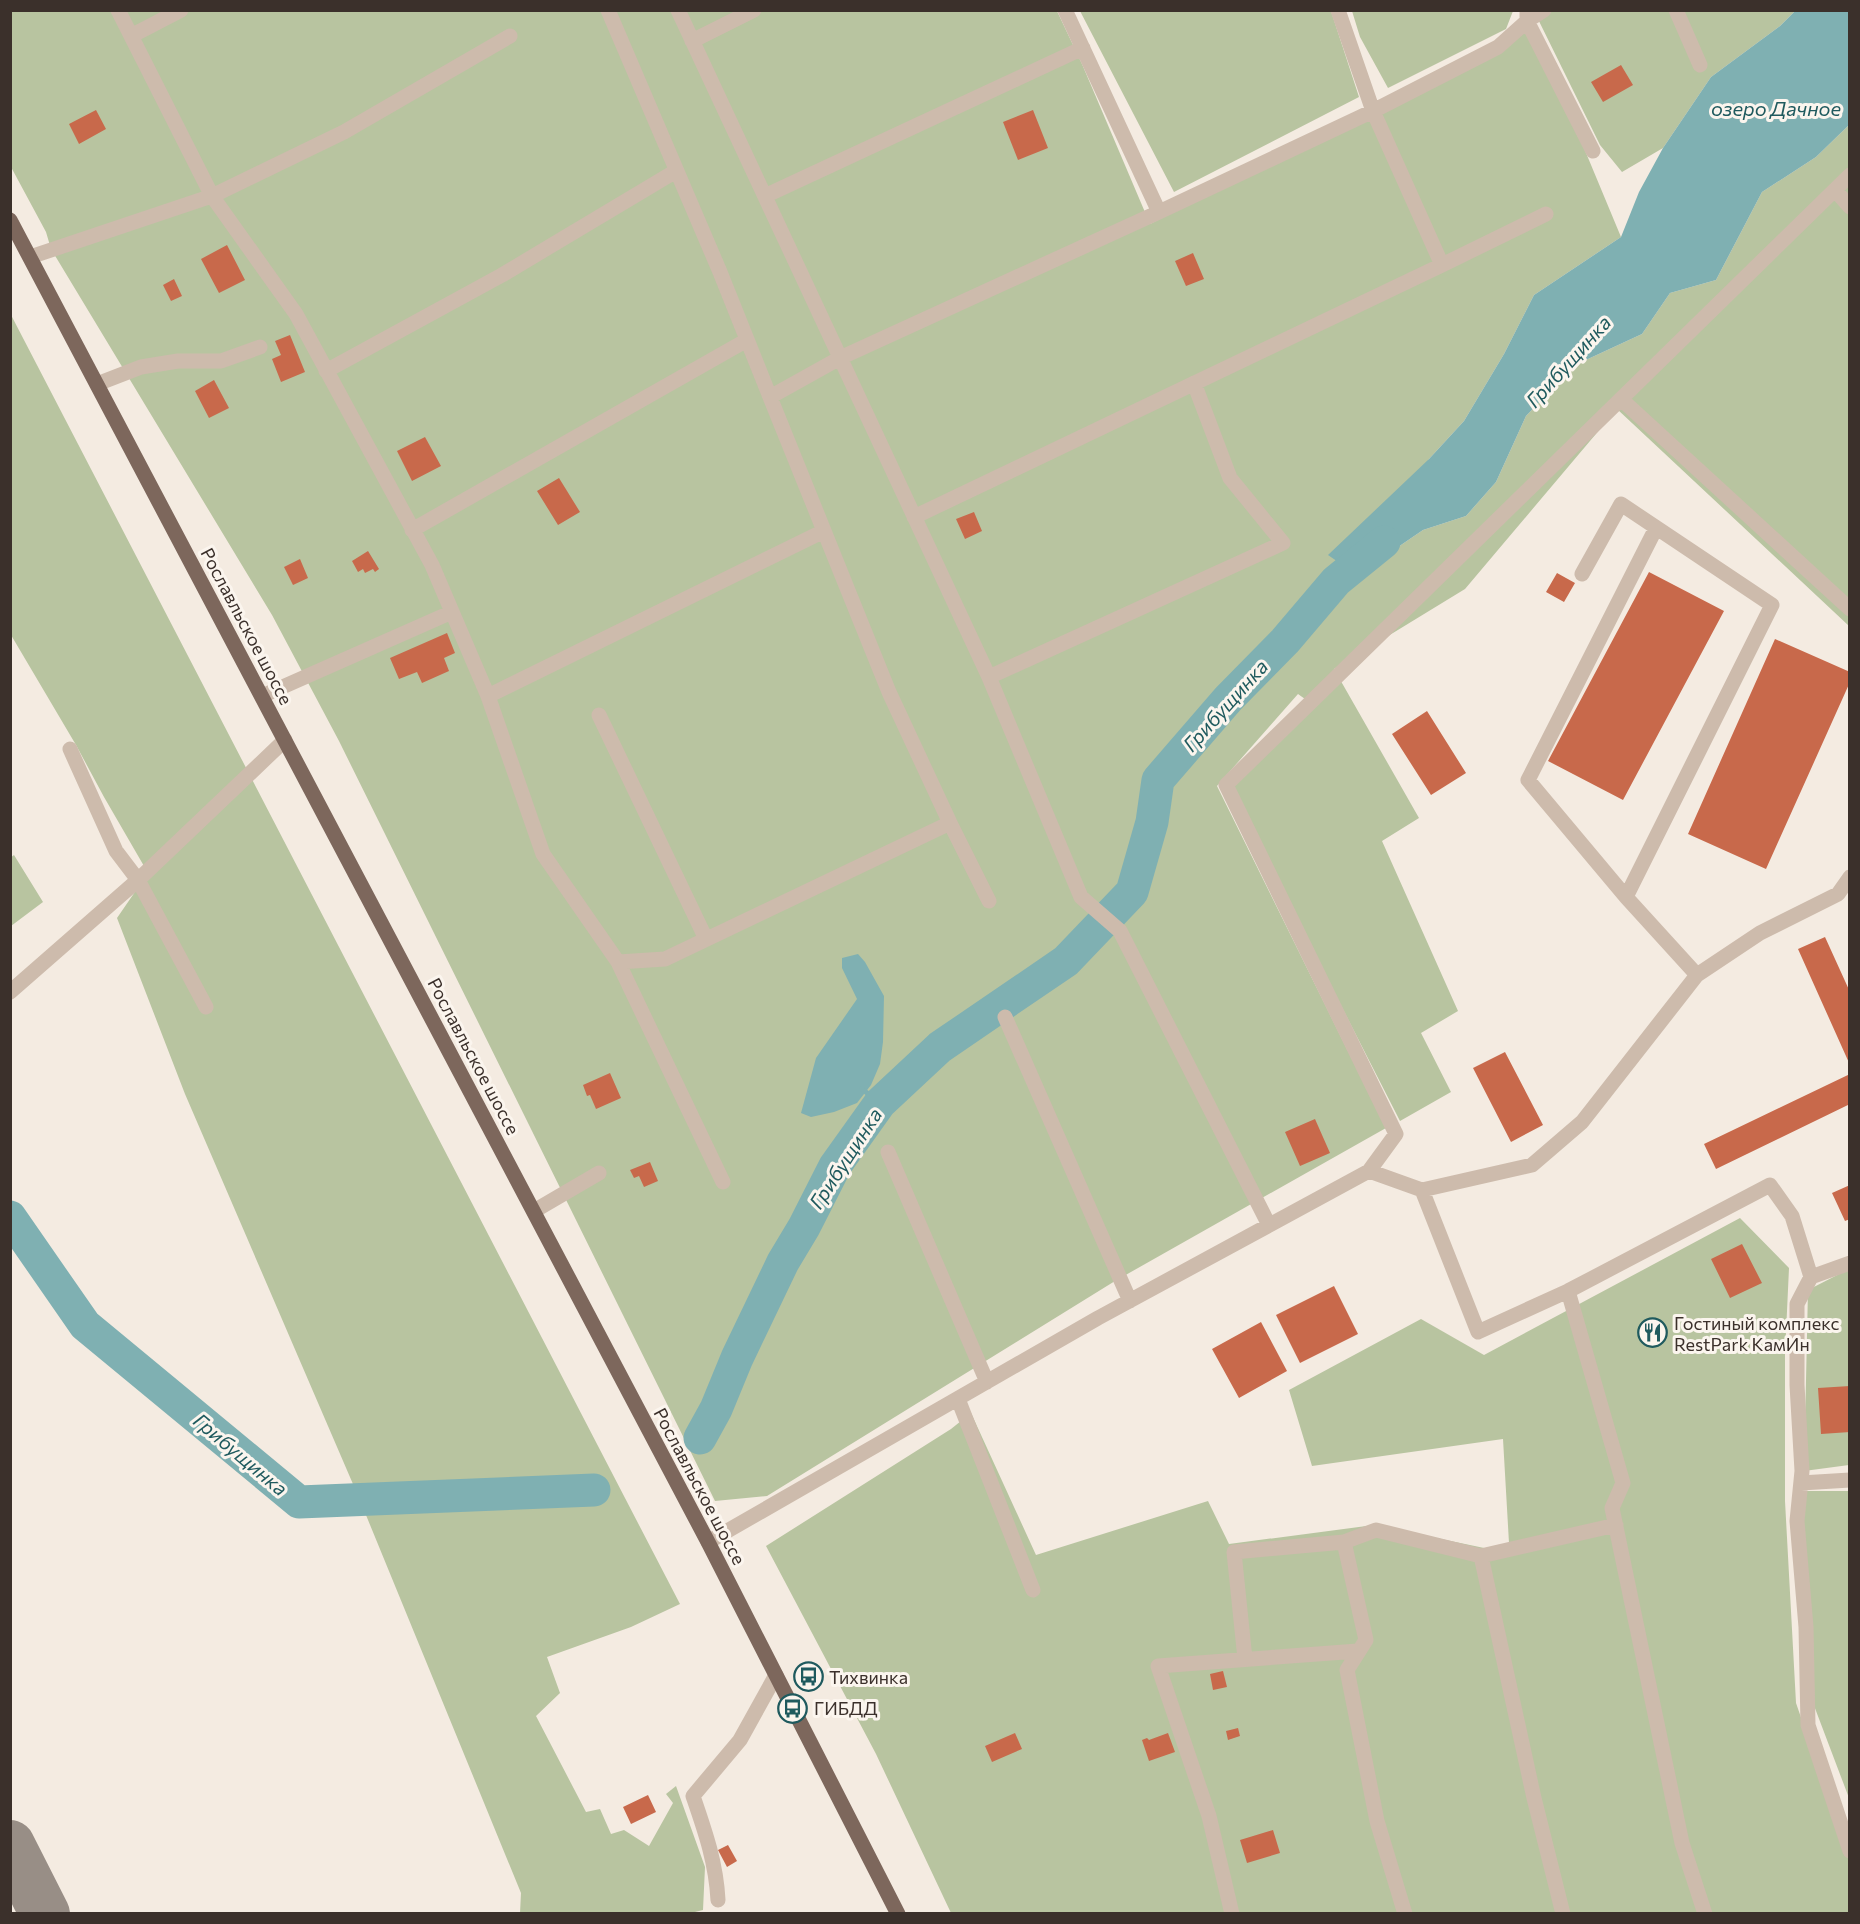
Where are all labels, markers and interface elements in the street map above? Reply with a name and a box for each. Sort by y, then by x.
water label: озеро Дачное [1711,96,1842,120]
water label: Грибущинка [1520,310,1616,412]
street label: Рославльское шоссе [196,544,298,708]
water label: Грибущинка [1177,654,1273,756]
street label: Рославльское шоссе [423,974,525,1138]
water label: Грибущинка [804,1103,886,1213]
place label: Гостиный комплекс RestPark КамИн [1674,1312,1839,1355]
restaurant icon: Гостиный комплекс RestPark КамИн [1637,1317,1669,1349]
street label: Рославльское шоссе [649,1404,751,1568]
water label: Грибущинка [189,1408,293,1500]
bus stop icon: Тихвинка [792,1661,824,1693]
place label: Тихвинка [829,1666,908,1688]
bus stop icon: ГИБДД [777,1692,809,1724]
place label: ГИБДД [814,1697,878,1719]

